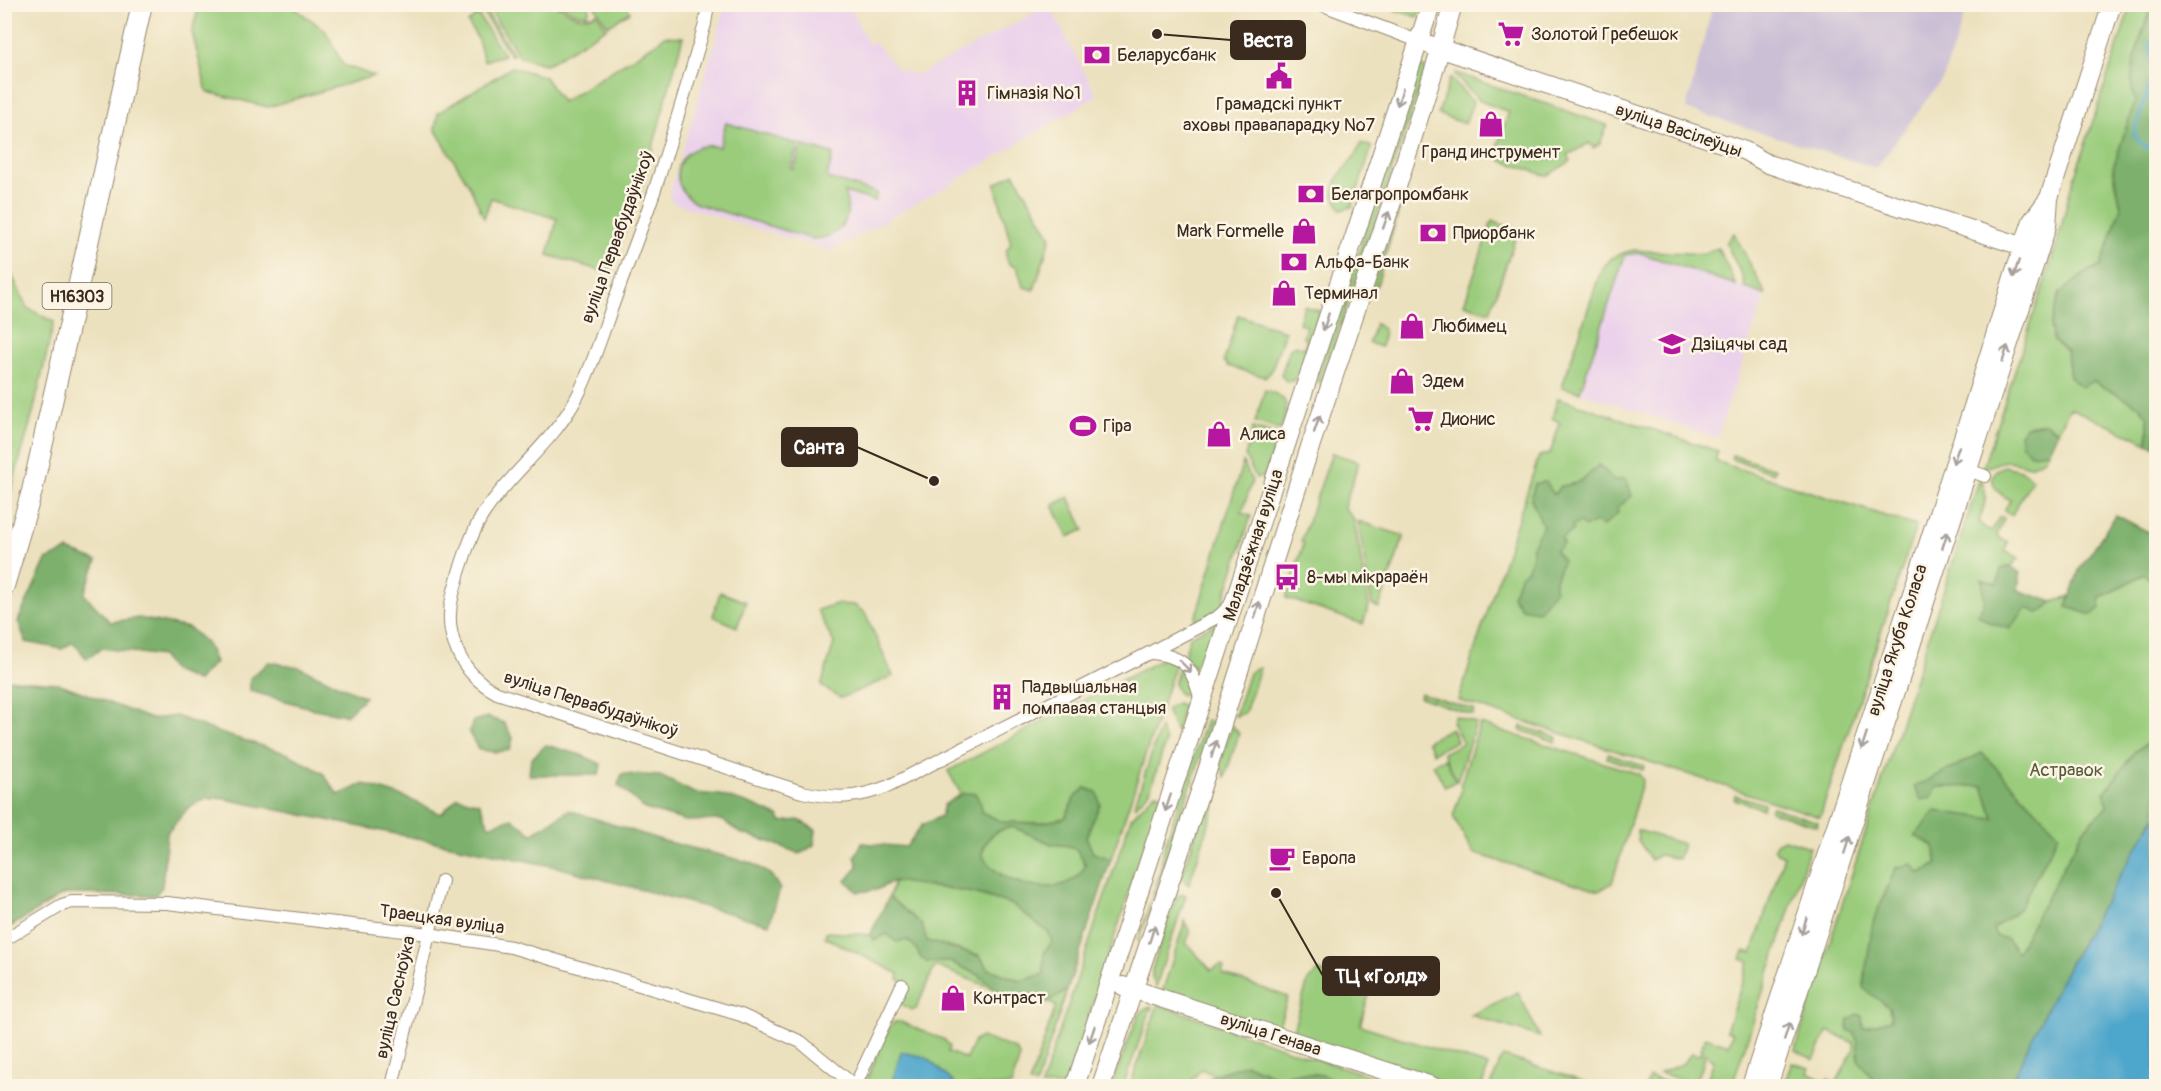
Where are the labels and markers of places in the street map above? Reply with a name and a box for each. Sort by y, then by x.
supermarket icon: Золотой Гребешок [1496,19,1526,49]
callout: Веста [1231,21,1305,59]
place label: Золотой Гребешок [1531,23,1679,46]
bank icon: Беларусбанк [1082,40,1112,70]
place label: Беларусбанк [1117,44,1217,67]
public building icon: Грамадскі пункт аховы правапарадку №7 [1264,61,1294,91]
building icon: Гімназія №1 [952,78,982,108]
place label: Гімназія №1 [987,82,1081,105]
place label: Грамадскі пункт аховы правапарадку №7 [1183,93,1376,137]
shop icon: Гранд инструмент [1476,109,1506,139]
place label: Гранд инструмент [1422,141,1560,164]
bank icon: Белагропромбанк [1296,179,1326,209]
place label: Белагропромбанк [1331,183,1469,206]
shop icon: Mark Formelle [1289,216,1319,246]
bank icon: Приорбанк [1418,218,1448,248]
place label: Mark Formelle [1177,220,1284,243]
place label: Приорбанк [1453,222,1535,245]
bank icon: Альфа-Банк [1279,247,1309,277]
place label: Альфа-Банк [1314,251,1410,274]
shop icon: Терминал [1269,278,1299,308]
place label: Терминал [1304,282,1378,305]
shop icon: Любимец [1397,311,1427,341]
place label: Любимец [1431,315,1507,338]
school or university icon: Дзіцячы сад [1657,329,1687,359]
place label: Дзіцячы сад [1691,333,1788,356]
shop icon: Эдем [1387,366,1417,396]
place label: Эдем [1422,370,1464,393]
supermarket icon: Дионис [1406,404,1436,434]
place label: Дионис [1440,408,1496,431]
sports icon: Гіра [1068,411,1098,441]
place label: Гіра [1103,415,1132,438]
shop icon: Алиса [1204,419,1234,449]
place label: Алиса [1239,423,1286,446]
callout: Санта [782,428,857,466]
bus stop icon: 8-мы мікрараён [1272,562,1302,592]
place label: 8-мы мікрараён [1307,566,1428,589]
place label: Падвышальная помпавая станцыя [1022,676,1166,720]
building icon: Падвышальная помпавая станцыя [987,682,1017,712]
cafe icon: Европа [1267,843,1297,873]
place label: Европа [1302,847,1356,870]
callout: ТЦ «Голд» [1323,957,1439,995]
shop icon: Контраст [938,983,968,1013]
place label: Контраст [973,987,1046,1010]

